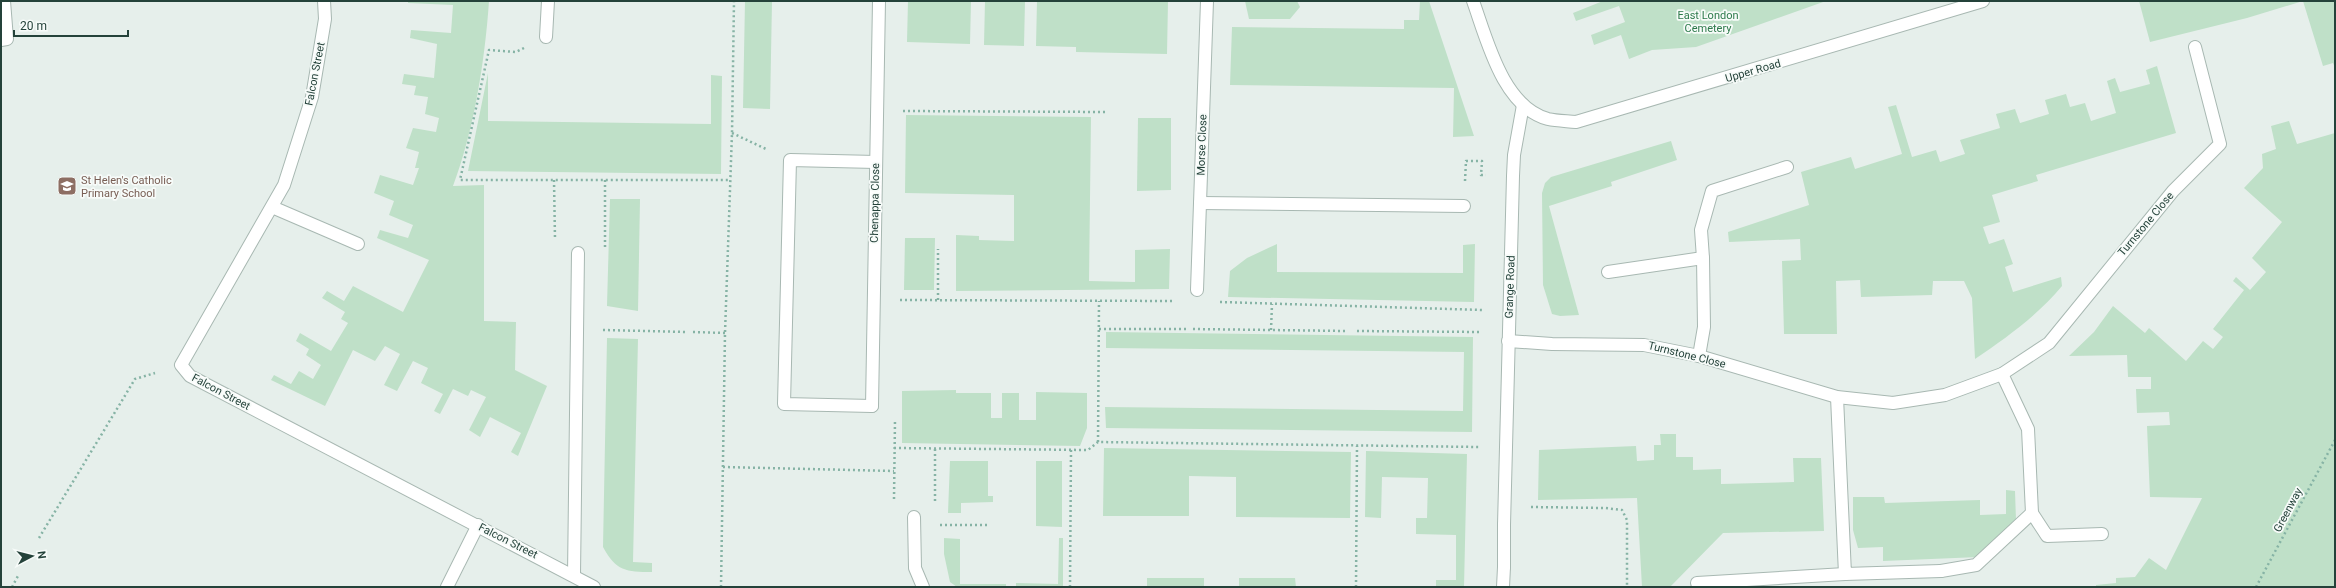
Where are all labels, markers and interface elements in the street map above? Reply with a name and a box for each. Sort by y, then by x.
park label: East London Cemetery [1677,9,1739,35]
scale bar [14,12,128,38]
text: 20 m [20,19,47,33]
street label: Falcon Street [302,41,328,107]
street label: Upper Road [1724,57,1782,85]
street label: Morse Close [1194,114,1210,176]
street label: Chenappa Close [868,163,882,243]
place label: St Helen's Catholic Primary School [81,174,172,200]
school or university icon: St Helen's Catholic Primary School [56,175,78,197]
street label: Turnstone Close [2115,189,2177,259]
street label: Grange Road [1502,255,1518,319]
street label: Turnstone Close [1647,339,1727,371]
street label: Falcon Street [190,371,253,413]
street label: Greenway [2271,485,2305,534]
street label: Falcon Street [476,521,540,562]
north arrow [12,536,52,576]
text: N [35,550,48,560]

